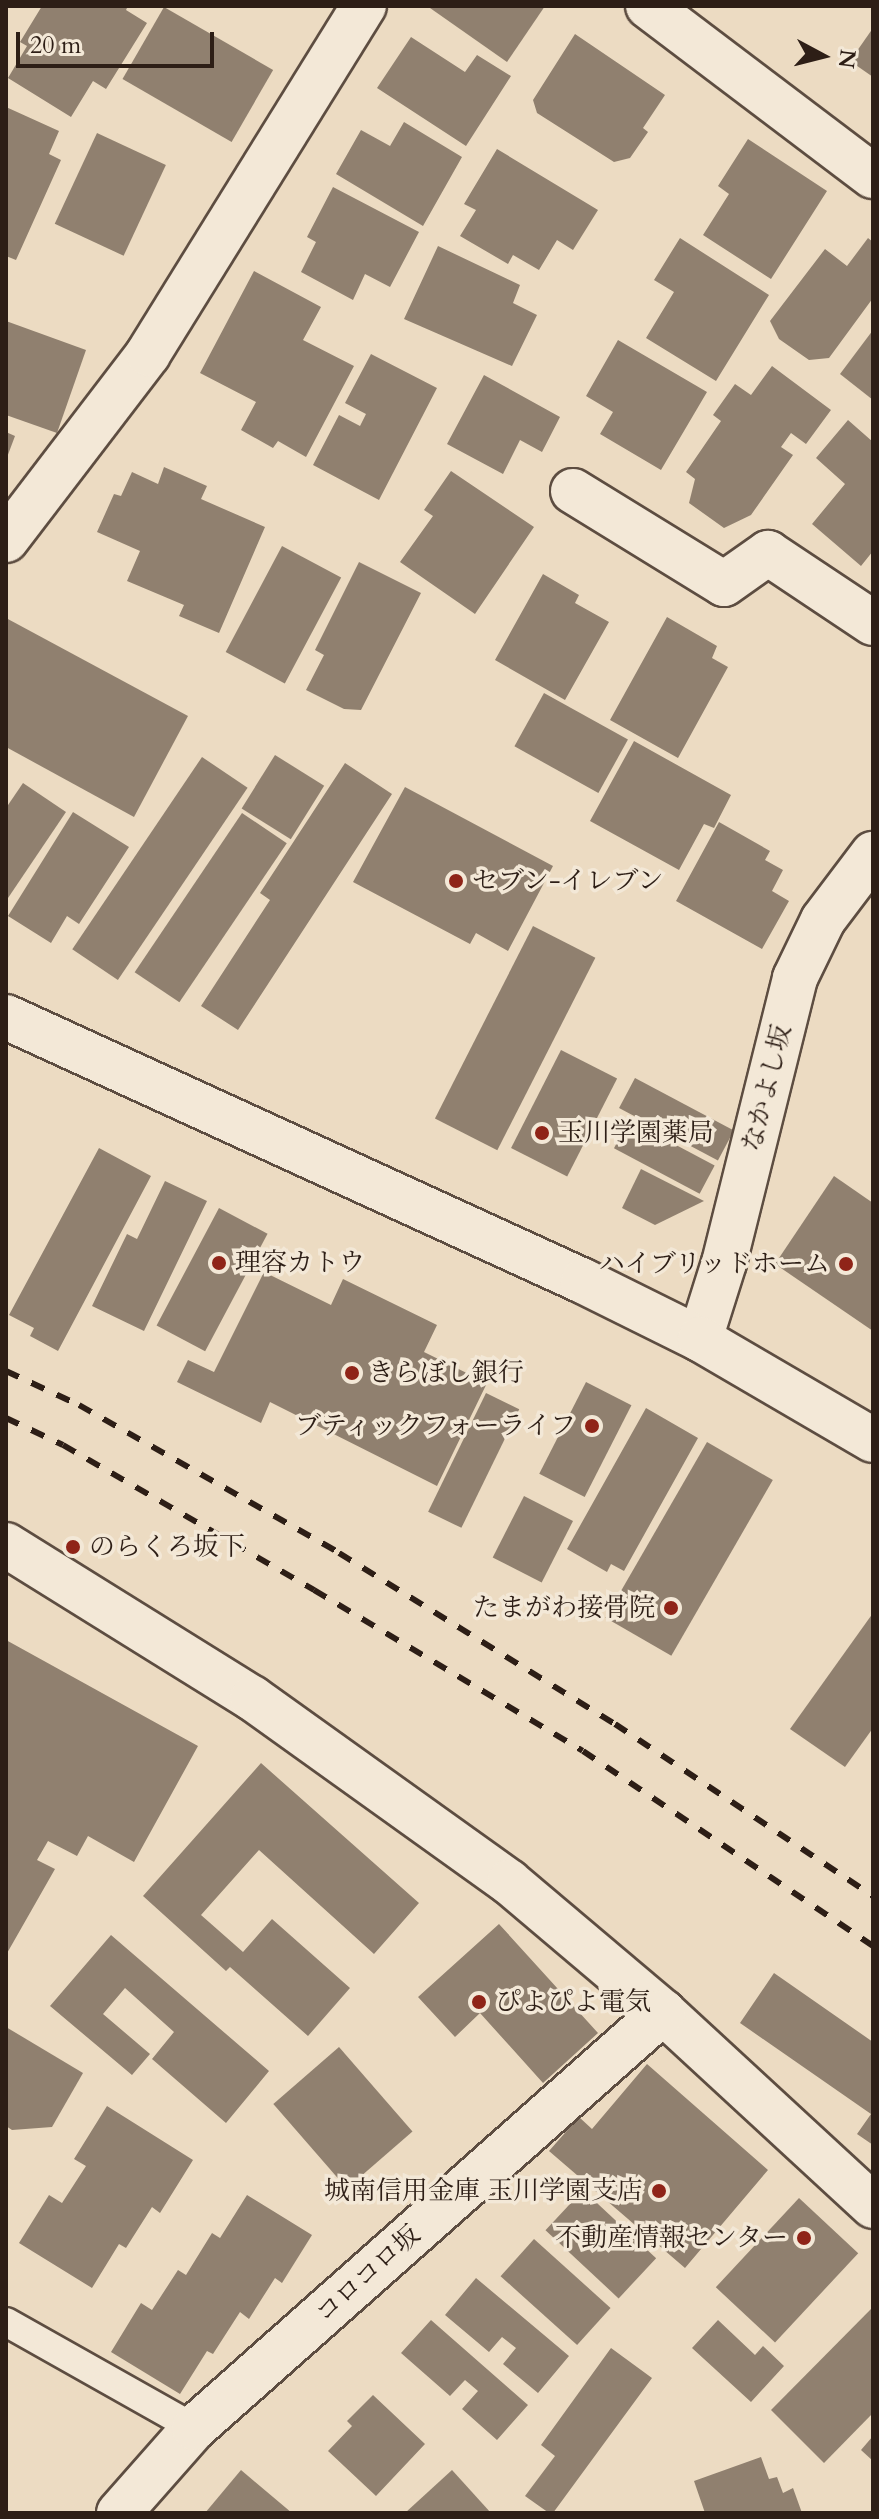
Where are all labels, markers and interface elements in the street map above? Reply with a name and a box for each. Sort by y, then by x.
scale bar [20,16,218,66]
north arrow [783,16,863,96]
text: 20 m [30,29,81,62]
text: N [831,48,863,70]
place label: セブン-イレブン [472,865,666,897]
marker: セブン-イレブン [447,872,465,890]
street label: なかよし坂 [736,1021,798,1155]
place label: 玉川学園薬局 [558,1117,714,1149]
marker: 玉川学園薬局 [533,1124,551,1142]
place label: 理容カトウ [235,1247,365,1279]
place label: ハイブリッドホーム [596,1248,830,1280]
marker: 理容カトウ [210,1254,228,1272]
marker: ハイブリッドホーム [837,1255,855,1273]
place label: きらぼし銀行 [368,1357,524,1389]
marker: きらぼし銀行 [343,1364,361,1382]
place label: ブティックフォーライフ [290,1410,576,1442]
marker: ブティックフォーライフ [583,1417,601,1435]
place label: のらくろ坂下 [89,1531,245,1563]
marker: のらくろ坂下 [64,1538,82,1556]
place label: たまがわ接骨院 [473,1592,655,1624]
marker: たまがわ接骨院 [662,1599,680,1617]
place label: ぴよぴよ電気 [495,1986,651,2018]
marker: ぴよぴよ電気 [470,1993,488,2011]
place label: 城南信用金庫 玉川学園支店 [324,2175,643,2207]
marker: 城南信用金庫 玉川学園支店 [650,2182,668,2200]
street label: コロコロ坂 [309,2219,427,2329]
place label: 不動産情報センター [554,2222,788,2254]
marker: 不動産情報センター [795,2229,813,2247]

